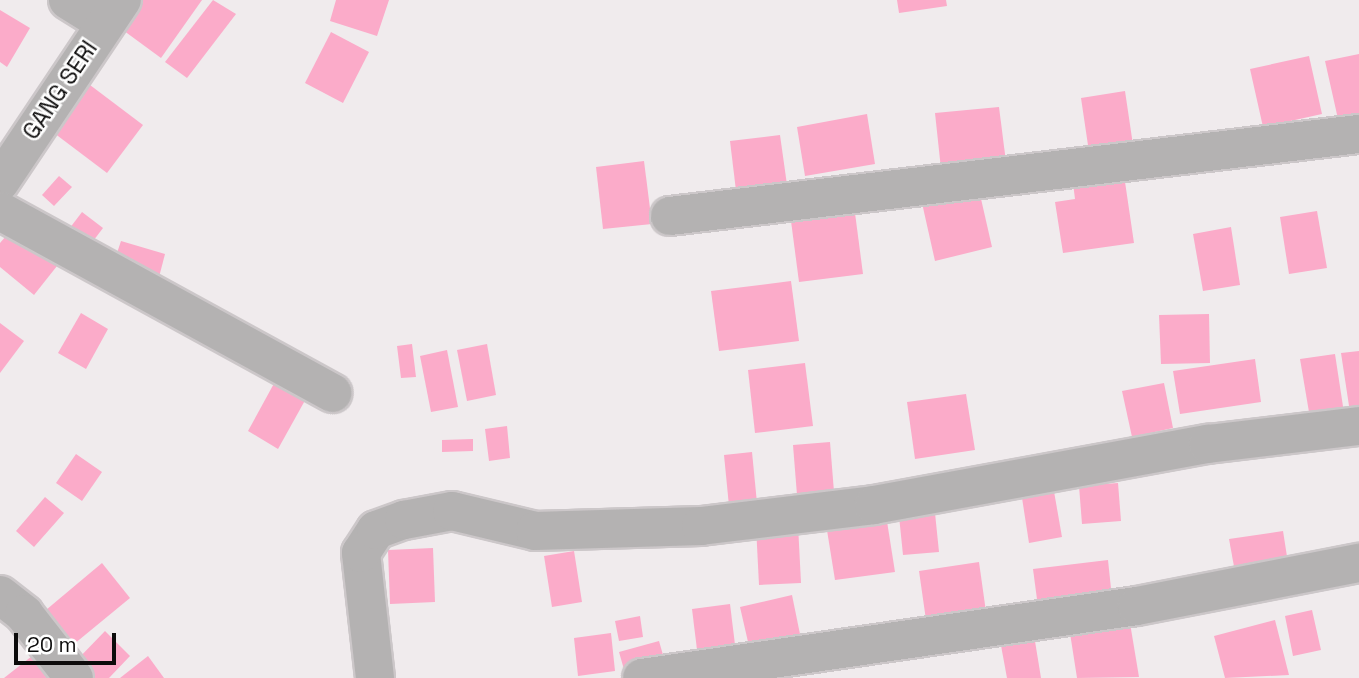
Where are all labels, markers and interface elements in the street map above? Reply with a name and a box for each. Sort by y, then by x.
street label: GANG SERI [17,35,103,145]
scale bar [18,618,119,662]
text: 20 m [27,631,77,658]

